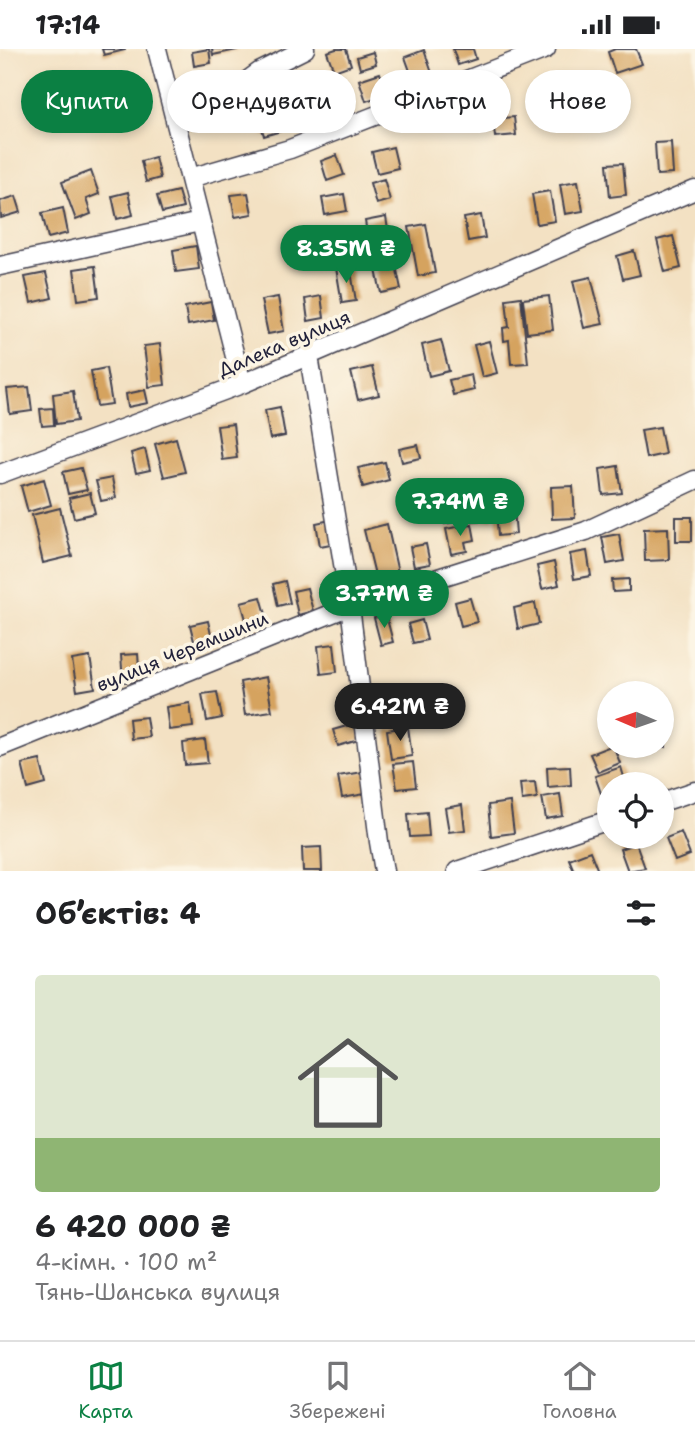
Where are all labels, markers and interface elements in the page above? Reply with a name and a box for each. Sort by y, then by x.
text: 17:14 [35,7,100,42]
chip: Купити [21,70,153,133]
chip: Орендувати [167,70,356,133]
chip: Фільтри [370,70,511,133]
chip: Нове [525,70,631,133]
pin: 8.35M ₴ [281,225,411,285]
text: 8.35M ₴ [296,233,396,263]
street label: Далека вулиця [214,304,354,383]
pin: 7.74M ₴ [395,479,525,538]
text: 7.74M ₴ [411,486,509,516]
pin: 3.77M ₴ [319,571,449,630]
text: 3.77M ₴ [335,578,433,608]
street label: вулиця Черемшини [93,606,272,697]
north arrow [597,681,674,758]
map controls [597,681,674,849]
pin: 6.42M ₴ [335,683,465,743]
text: 6.42M ₴ [351,691,449,721]
button: locate [597,772,674,849]
text: Об’єктів: 4 [35,893,201,934]
icon: filters [622,894,660,932]
icon: home [285,1020,411,1146]
text: 6 420 000 ₴ [35,1206,231,1247]
text: 4-кімн. · 100 m² [35,1247,217,1277]
text: Тянь-Шанська вулиця [35,1277,280,1307]
tab: Карта [78,1357,133,1424]
tab: Збережені [290,1357,386,1424]
tab: Головна [542,1357,617,1424]

